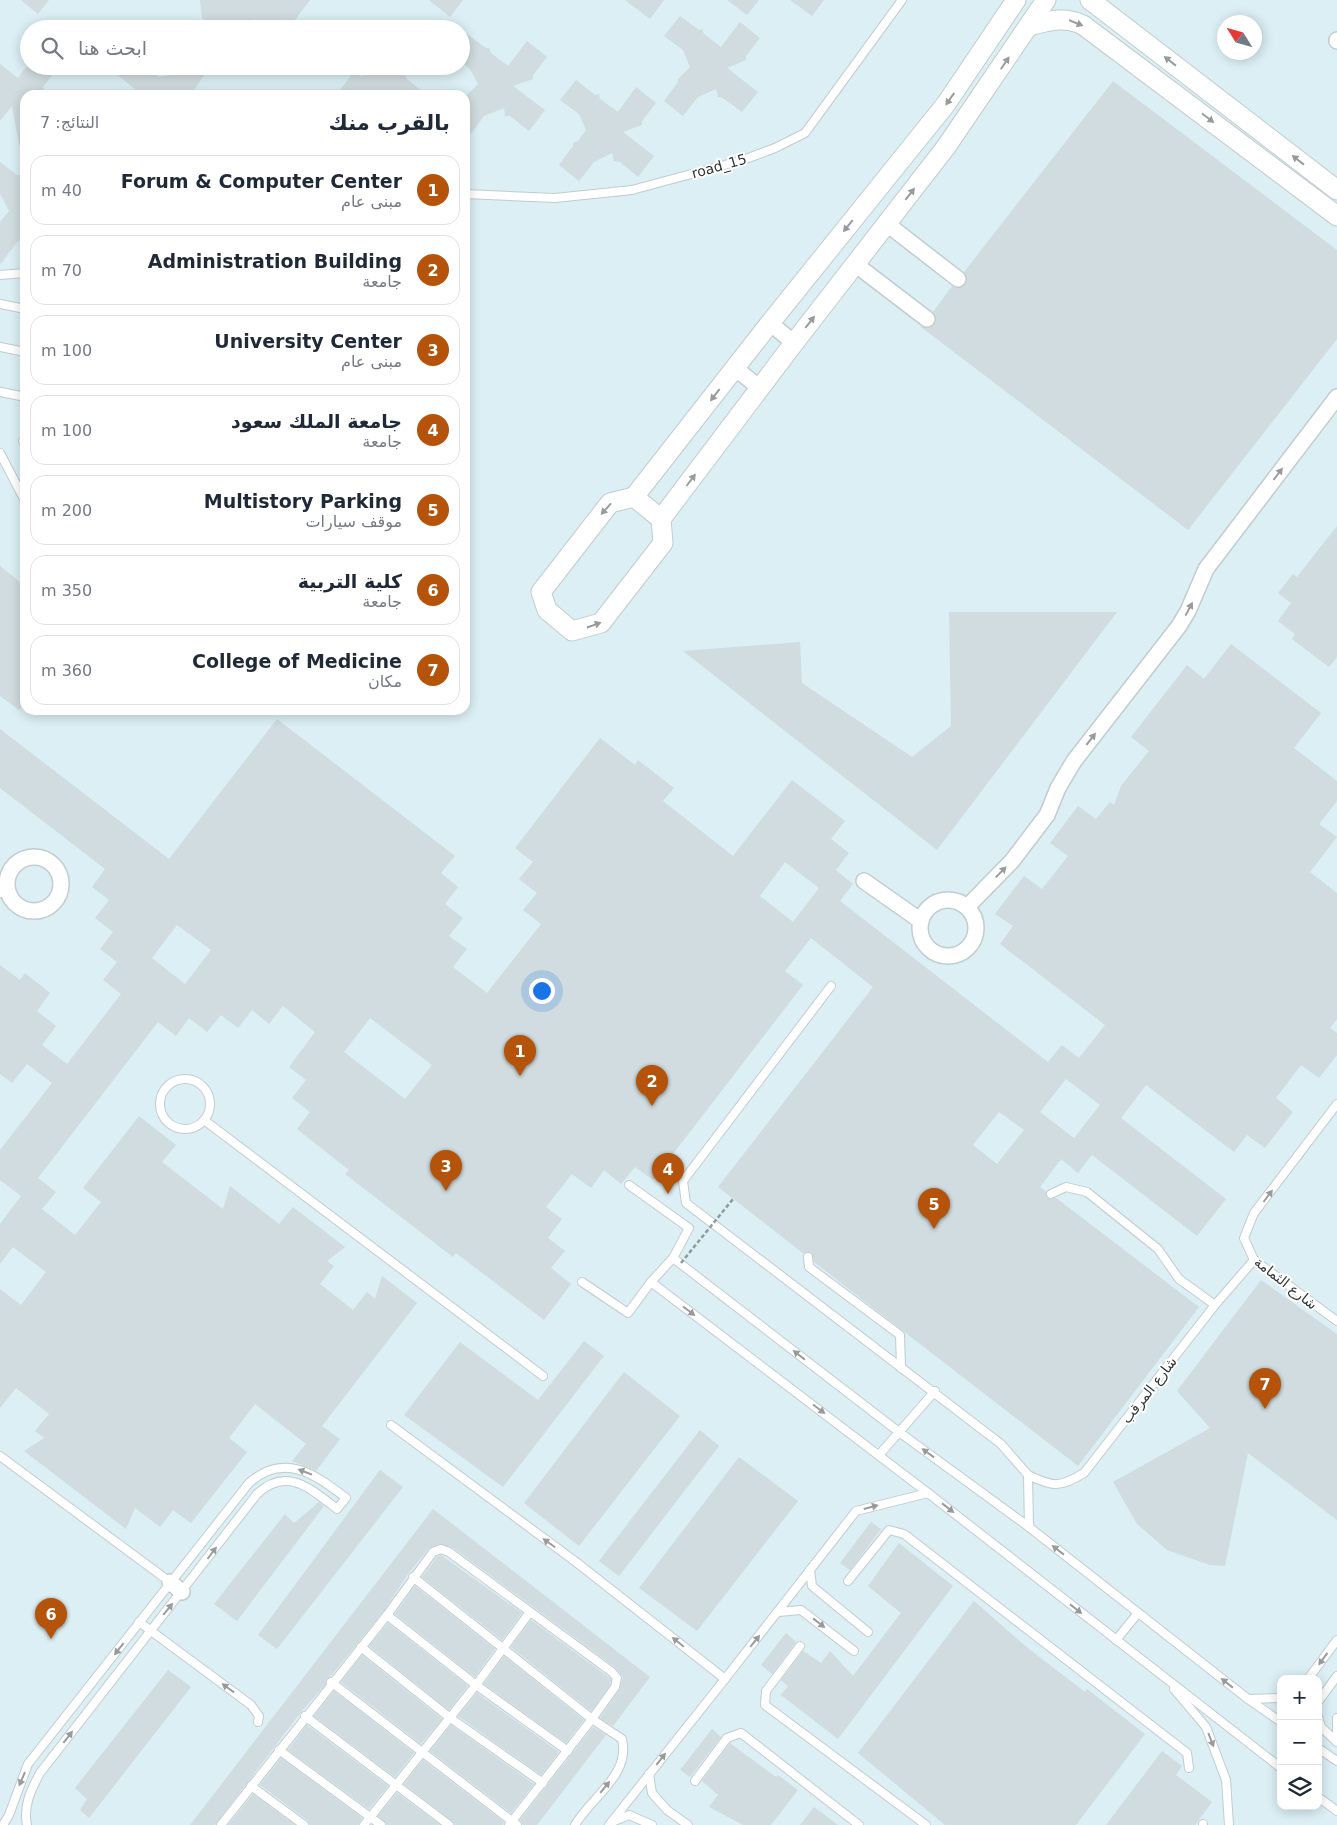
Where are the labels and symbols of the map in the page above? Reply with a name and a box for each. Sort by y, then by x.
north arrow [1217,15,1262,60]
one-way arrow [1069,19,1084,27]
one-way arrow [1164,55,1177,66]
one-way arrow [1000,56,1010,69]
one-way arrow [945,92,955,106]
one-way arrow [1201,113,1214,124]
street label: road_15 [690,151,748,181]
one-way arrow [1292,155,1305,166]
one-way arrow [904,188,915,201]
one-way arrow [843,219,854,232]
one-way arrow [805,315,815,329]
one-way arrow [710,388,721,401]
one-way arrow [1273,467,1283,481]
one-way arrow [685,474,696,487]
one-way arrow [600,503,612,515]
one-way arrow [1185,601,1193,616]
one-way arrow [587,620,602,628]
one-way arrow [1086,732,1097,745]
one-way arrow [995,866,1007,878]
your location [529,978,555,1004]
pin: 1 [504,1035,536,1076]
pin: 2 [636,1065,668,1106]
pin: 3 [430,1150,462,1191]
pin: 4 [652,1153,684,1194]
pin: 5 [918,1188,950,1229]
one-way arrow [1262,1190,1273,1203]
street label: شارع الثمامة [1251,1254,1321,1313]
one-way arrow [682,1306,695,1317]
one-way arrow [793,1349,806,1360]
street label: شارع المرقب [1118,1354,1181,1427]
pin: 7 [1249,1368,1281,1409]
one-way arrow [812,1404,825,1415]
one-way arrow [921,1448,935,1458]
one-way arrow [297,1468,312,1476]
one-way arrow [864,1503,879,1511]
one-way arrow [941,1503,955,1513]
one-way arrow [542,1538,556,1548]
one-way arrow [1052,1545,1065,1556]
one-way arrow [207,1546,217,1560]
pin: 6 [35,1598,67,1639]
one-way arrow [163,1603,174,1616]
one-way arrow [1069,1603,1082,1614]
one-way arrow [812,1618,825,1629]
one-way arrow [750,1635,761,1648]
one-way arrow [671,1637,684,1648]
one-way arrow [113,1642,124,1655]
one-way arrow [1317,1652,1328,1665]
one-way arrow [1220,1678,1234,1688]
one-way arrow [222,1682,235,1693]
one-way arrow [63,1730,74,1743]
one-way arrow [1208,1733,1216,1748]
one-way arrow [655,1753,666,1766]
one-way arrow [18,1772,26,1787]
one-way arrow [600,1781,611,1794]

